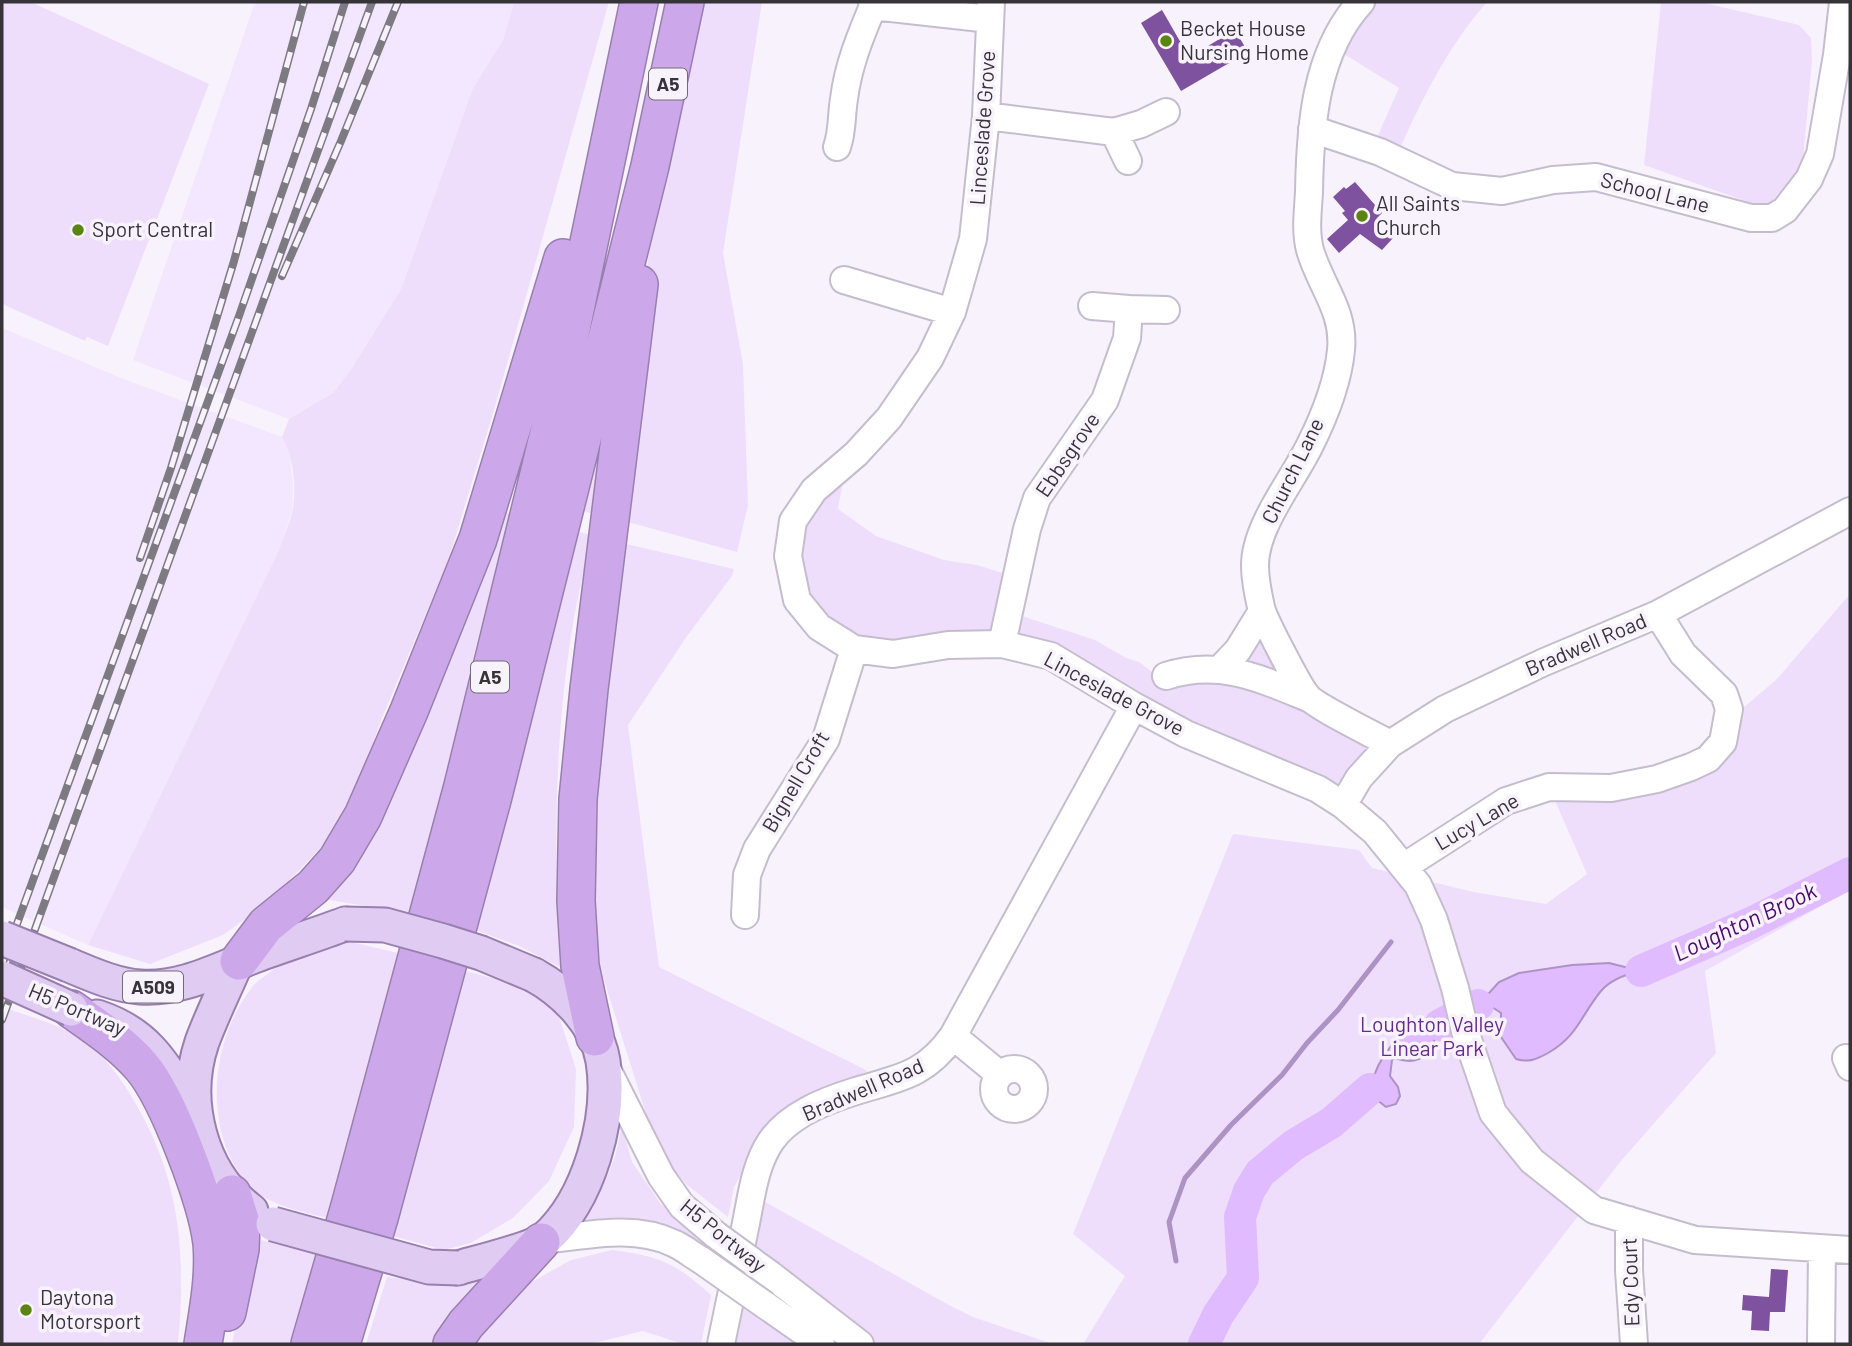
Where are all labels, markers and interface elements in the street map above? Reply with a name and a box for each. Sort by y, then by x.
place label: Becket House Nursing Home [1180,15,1309,64]
marker: Becket House Nursing Home [1158,33,1174,49]
street label: Linceslade Grove [964,50,999,206]
road number: A5 [649,68,687,100]
street label: School Lane [1598,166,1712,217]
place label: All Saints Church [1376,190,1460,239]
marker: All Saints Church [1354,208,1370,224]
place label: Sport Central [92,216,213,241]
marker: Sport Central [70,222,86,238]
street label: Ebbsgrove [1029,407,1104,501]
street label: Church Lane [1255,413,1328,527]
street label: Bradwell Road [1521,607,1650,680]
street label: Linceslade Grove [1040,645,1189,740]
road number: A5 [471,662,509,692]
street label: Bignell Croft [756,726,834,836]
street label: Lucy Lane [1430,787,1523,855]
water label: Loughton Brook [1669,876,1821,966]
road number: A509 [123,972,183,1002]
street label: H5 Portway [25,977,130,1040]
park label: Loughton Valley Linear Park [1360,1011,1504,1060]
street label: Bradwell Road [798,1052,927,1125]
street label: H5 Portway [676,1193,772,1277]
street label: Edy Court [1615,1237,1644,1327]
place label: Daytona Motorsport [40,1284,141,1333]
marker: Daytona Motorsport [18,1302,34,1318]

